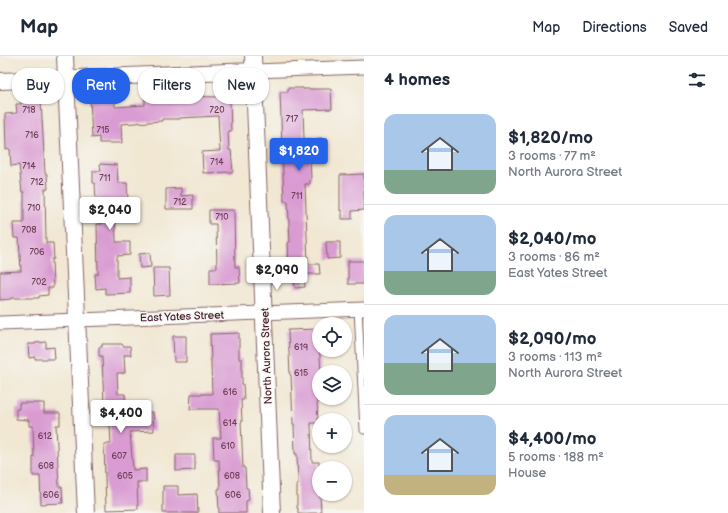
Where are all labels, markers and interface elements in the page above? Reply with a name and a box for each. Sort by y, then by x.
text: Map [20,16,58,39]
text: Map [532,19,560,36]
text: Directions [582,19,647,36]
text: Saved [669,19,708,36]
chip: Buy [12,68,64,104]
chip: Rent [72,68,130,104]
chip: Filters [138,68,205,104]
chip: New [213,68,269,104]
icon: filters [686,69,708,91]
text: 4 homes [384,70,450,90]
house number: 718 [22,105,36,116]
house number: 720 [209,105,225,116]
house number: 717 [286,114,299,125]
house number: 715 [96,125,110,136]
text: $1,820/mo [508,128,593,148]
house number: 716 [25,130,39,141]
icon: home [416,130,464,178]
pin: $1,820 [266,138,332,172]
text: $1,820 [279,143,319,159]
text: 3 rooms · 77 m² [508,148,596,164]
house number: 714 [210,157,224,168]
house number: 714 [22,161,36,172]
text: North Aurora Street [508,164,622,180]
house number: 711 [99,173,111,184]
house number: 712 [30,177,44,188]
house number: 711 [291,191,303,202]
pin: $2,040 [77,197,143,231]
house number: 712 [173,197,187,208]
text: $2,040 [88,202,132,218]
house number: 710 [27,203,41,214]
house number: 710 [215,212,229,223]
house number: 708 [22,225,36,236]
text: $2,040/mo [508,229,597,249]
icon: home [416,231,464,279]
house number: 706 [29,247,45,258]
text: 3 rooms · 86 m² [508,249,600,265]
pin: $2,090 [244,257,310,291]
text: $2,090 [255,262,299,278]
text: East Yates Street [508,265,608,281]
house number: 702 [31,277,47,288]
street label: North Aurora Street [258,307,275,405]
street label: East Yates Street [140,309,225,324]
map controls [312,317,352,501]
button: locate [312,317,352,357]
text: $2,090/mo [508,329,596,349]
icon: home [416,331,464,379]
house number: 619 [294,342,308,353]
text: 3 rooms · 113 m² [508,349,602,365]
button: layers [312,365,352,405]
text: North Aurora Street [508,365,622,381]
house number: 615 [294,368,308,379]
house number: 616 [223,387,238,398]
pin: $4,400 [88,400,154,434]
text: $4,400 [100,405,142,421]
button: + [312,413,352,453]
house number: 614 [223,418,238,429]
text: $4,400/mo [508,429,596,449]
house number: 612 [38,431,53,442]
icon: home [416,431,464,479]
house number: 610 [221,441,235,452]
text: 5 rooms · 188 m² [508,449,604,465]
house number: 607 [111,451,127,462]
house number: 608 [38,461,54,472]
button: − [312,461,352,501]
text: House [508,465,546,481]
house number: 605 [117,471,133,482]
house number: 608 [224,471,240,482]
house number: 606 [43,490,60,501]
house number: 606 [225,490,242,501]

